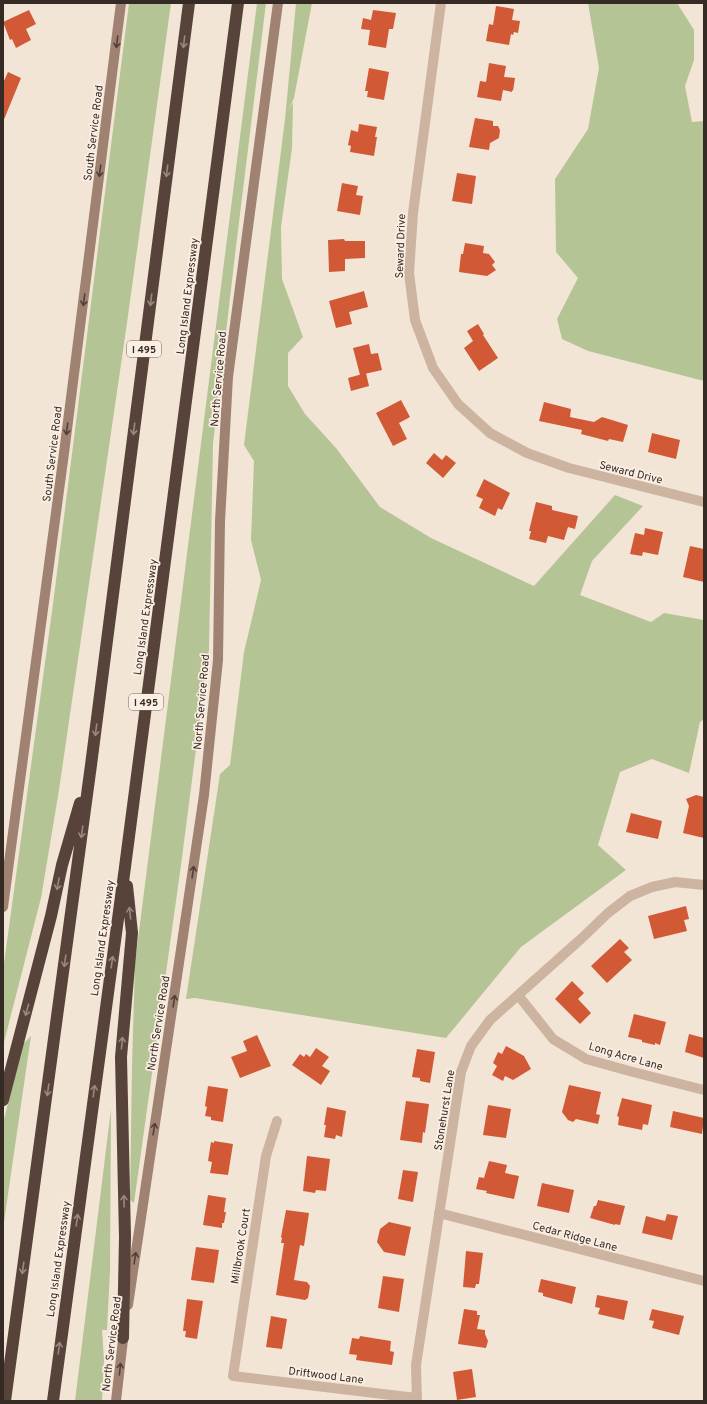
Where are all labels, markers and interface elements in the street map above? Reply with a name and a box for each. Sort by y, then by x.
one-way arrow [113,35,120,48]
one-way arrow [180,35,187,48]
street label: South Service Road [81,85,107,182]
one-way arrow [96,164,104,177]
one-way arrow [163,164,171,177]
street label: Seward Drive [393,213,409,279]
street label: Long Island Expressway [174,237,202,355]
one-way arrow [80,293,87,306]
one-way arrow [147,293,154,306]
street label: North Service Road [208,331,230,427]
road number: I 495 [127,341,161,357]
street label: South Service Road [40,406,66,503]
one-way arrow [63,422,71,435]
one-way arrow [130,422,138,435]
street label: Seward Drive [598,458,664,488]
street label: Long Island Expressway [131,558,161,676]
street label: North Service Road [191,654,213,750]
road number: I 495 [129,694,163,710]
one-way arrow [92,723,100,736]
one-way arrow [78,825,86,838]
one-way arrow [189,866,197,879]
one-way arrow [54,877,62,890]
street label: Long Island Expressway [88,879,118,997]
one-way arrow [126,907,133,920]
one-way arrow [61,954,69,967]
one-way arrow [108,956,116,969]
street label: North Service Road [145,975,173,1072]
one-way arrow [170,994,178,1007]
one-way arrow [22,1003,30,1016]
one-way arrow [119,1037,126,1050]
street label: Long Acre Lane [587,1040,665,1074]
street label: Stonehurst Lane [432,1069,458,1152]
one-way arrow [44,1083,51,1096]
one-way arrow [90,1085,98,1098]
one-way arrow [150,1123,158,1136]
one-way arrow [120,1195,128,1208]
street label: Long Island Expressway [44,1200,74,1318]
street label: Millbrook Court [228,1207,254,1285]
one-way arrow [73,1214,81,1227]
street label: Cedar Ridge Lane [531,1219,619,1255]
one-way arrow [131,1252,139,1265]
one-way arrow [19,1261,27,1274]
street label: North Service Road [99,1296,125,1393]
one-way arrow [55,1342,63,1355]
one-way arrow [116,1363,124,1376]
street label: Driftwood Lane [287,1364,364,1388]

